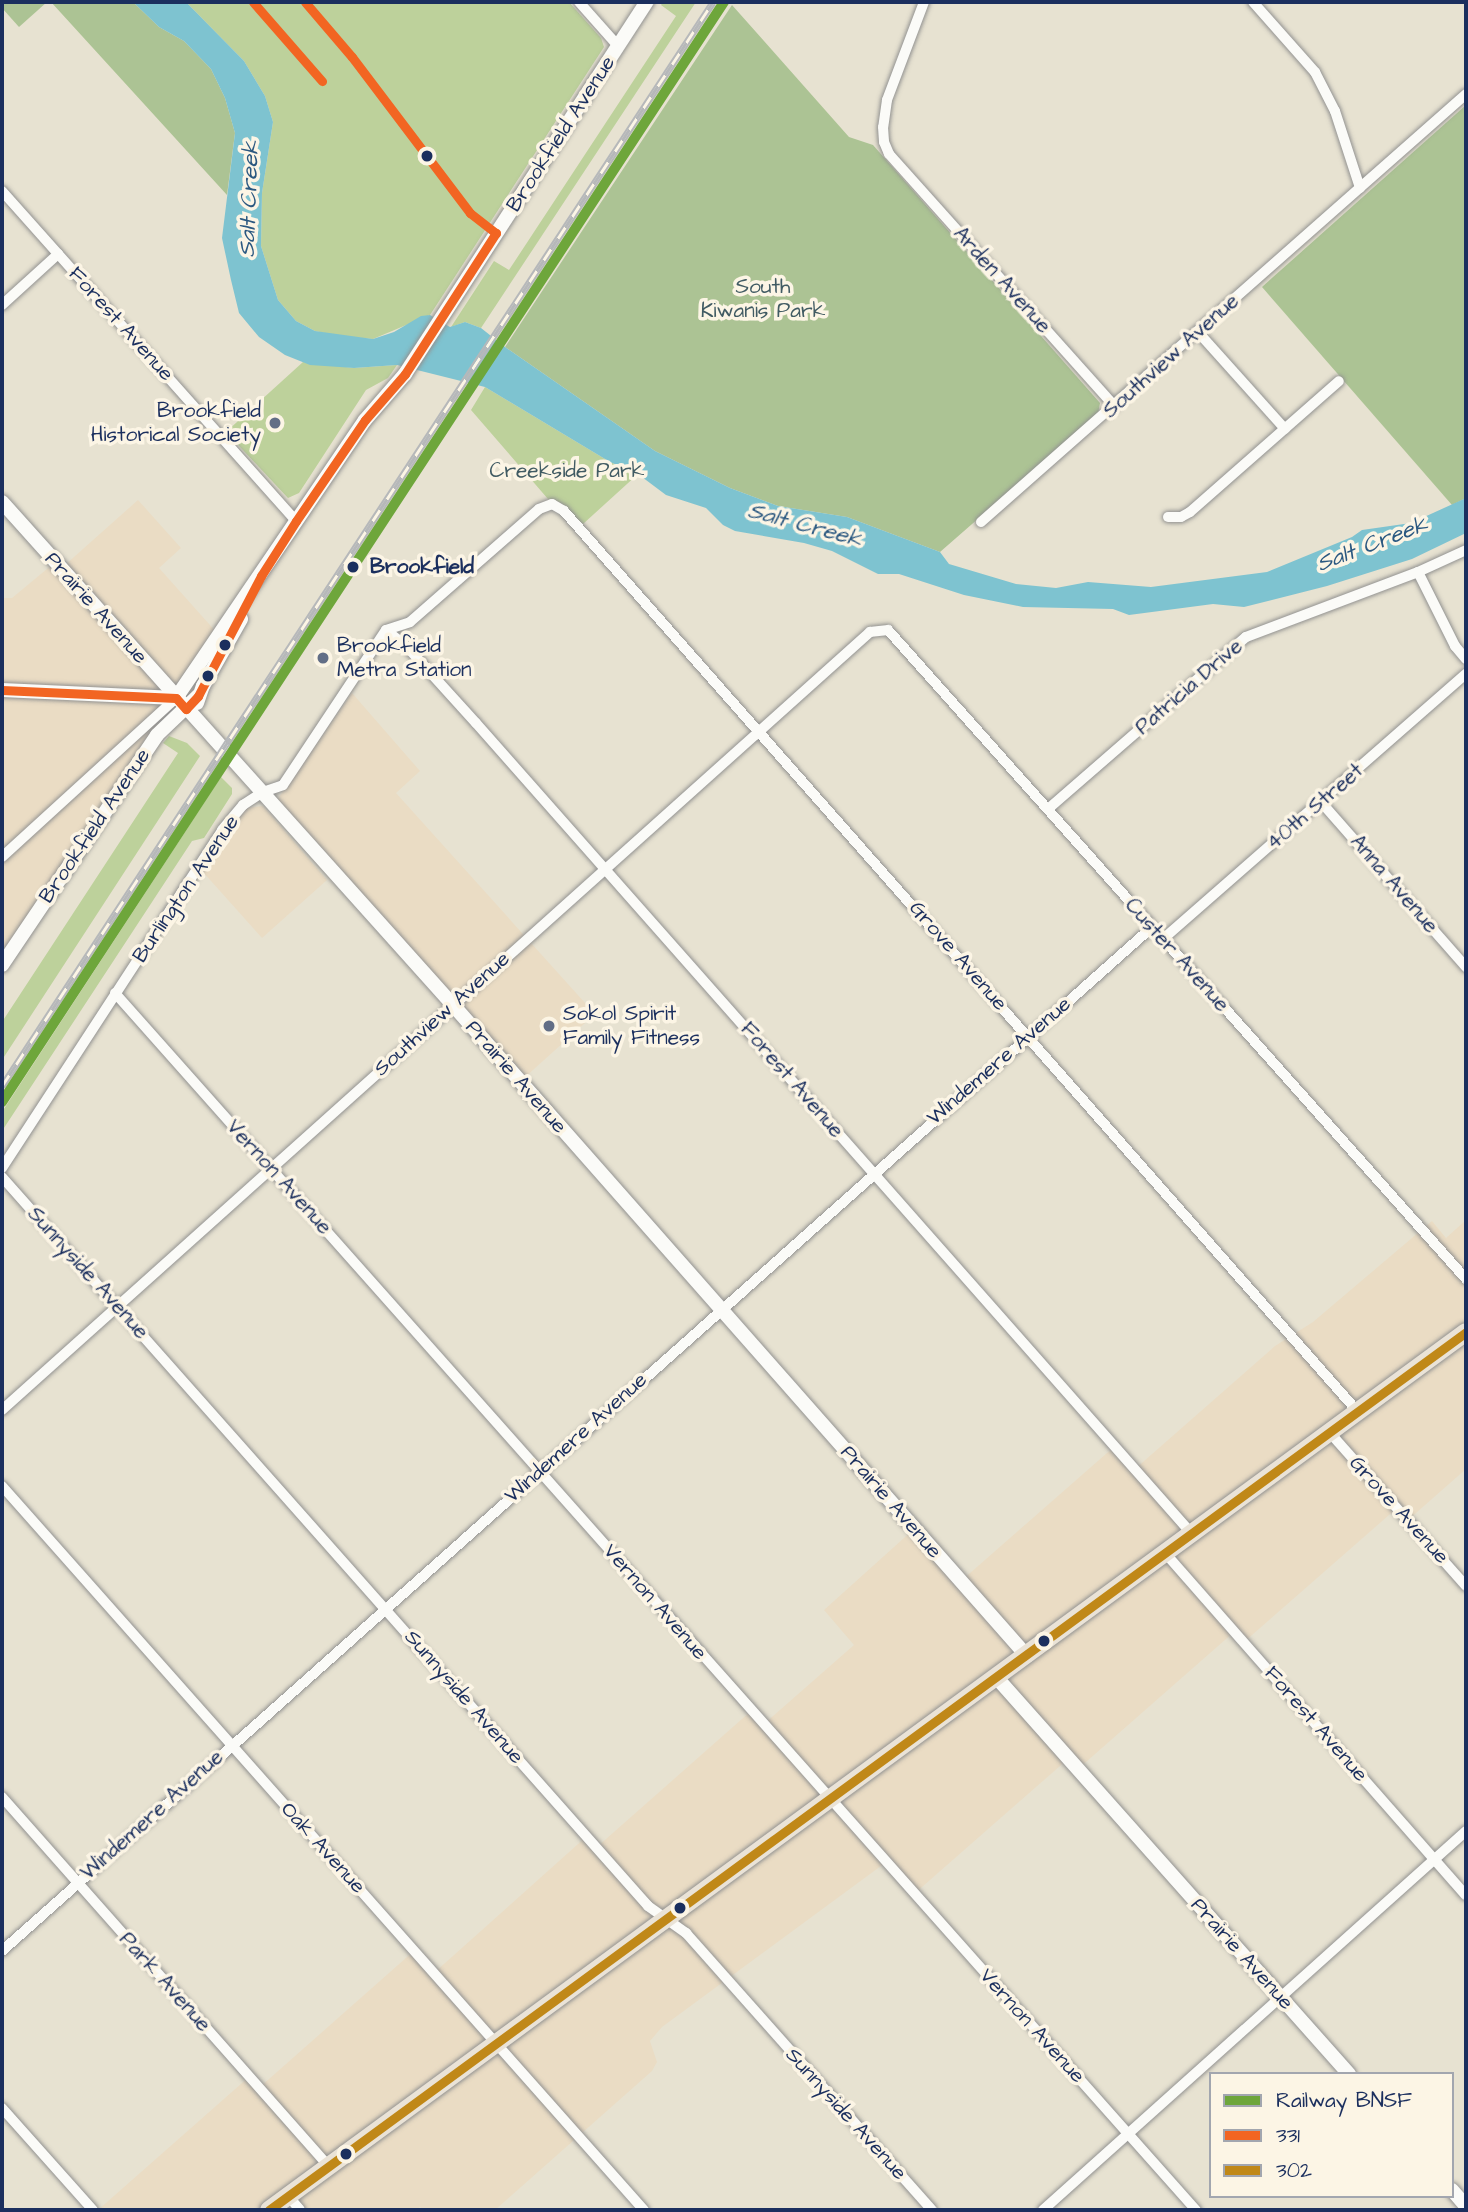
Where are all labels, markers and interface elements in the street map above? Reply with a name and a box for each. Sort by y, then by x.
street label: Brookfield Avenue [501,51,621,217]
water label: Salt Creek [233,140,265,258]
unlabelled marker [420,149,434,163]
street label: Arden Avenue [948,222,1056,338]
street label: Forest Avenue [63,262,179,386]
park label: South Kiwanis Park [701,274,825,324]
street label: Southview Avenue [1098,288,1244,424]
place label: Brookfield Historical Society [91,398,261,448]
marker: Brookfield Historical Society [267,415,283,431]
park label: Creekside Park [490,458,644,484]
water label: Salt Creek [745,497,865,553]
water label: Salt Creek [1313,510,1431,578]
street label: Prairie Avenue [39,547,153,669]
place label: Brookfield [370,554,474,580]
marker: Brookfield [342,556,364,578]
place label: Brookfield Metra Station [337,633,472,683]
street label: Patricia Drive [1130,634,1248,740]
unlabelled marker [218,638,232,652]
marker: Brookfield Metra Station [315,650,331,666]
unlabelled marker [201,669,215,683]
street label: Brookfield Avenue [34,744,156,908]
street label: 40th Street [1262,758,1368,856]
street label: Burlington Avenue [127,810,245,968]
street label: Anna Avenue [1345,830,1443,938]
street label: Custer Avenue [1119,893,1235,1017]
street label: Grove Avenue [904,896,1012,1016]
street label: Southview Avenue [369,946,515,1082]
street label: Windemere Avenue [922,992,1076,1130]
place label: Sokol Spirit Family Fitness [563,1001,700,1051]
street label: Prairie Avenue [460,1015,572,1139]
street label: Forest Avenue [735,1017,849,1143]
marker: Sokol Spirit Family Fitness [541,1018,557,1034]
street label: Vernon Avenue [221,1114,337,1240]
street label: Sunnyside Avenue [22,1202,154,1344]
street label: Windemere Avenue [500,1367,652,1509]
street label: Prairie Avenue [835,1440,947,1564]
street label: Grove Avenue [1344,1451,1454,1569]
street label: Vernon Avenue [598,1539,712,1665]
street label: Sunnyside Avenue [399,1625,529,1769]
unlabelled marker [1037,1634,1051,1648]
street label: Forest Avenue [1259,1661,1373,1787]
street label: Windemere Avenue [76,1744,228,1886]
street label: Oak Avenue [275,1797,371,1899]
street label: Prairie Avenue [1185,1893,1299,2015]
unlabelled marker [673,1901,687,1915]
street label: Park Avenue [114,1927,216,2037]
street label: Vernon Avenue [974,1963,1090,2089]
street label: Sunnyside Avenue [780,2043,912,2185]
legend [1209,2072,1454,2198]
text: Railway BNSF [1276,2086,1412,2115]
text: 331 [1276,2121,1300,2150]
unlabelled marker [339,2147,353,2161]
text: 302 [1276,2156,1312,2185]

